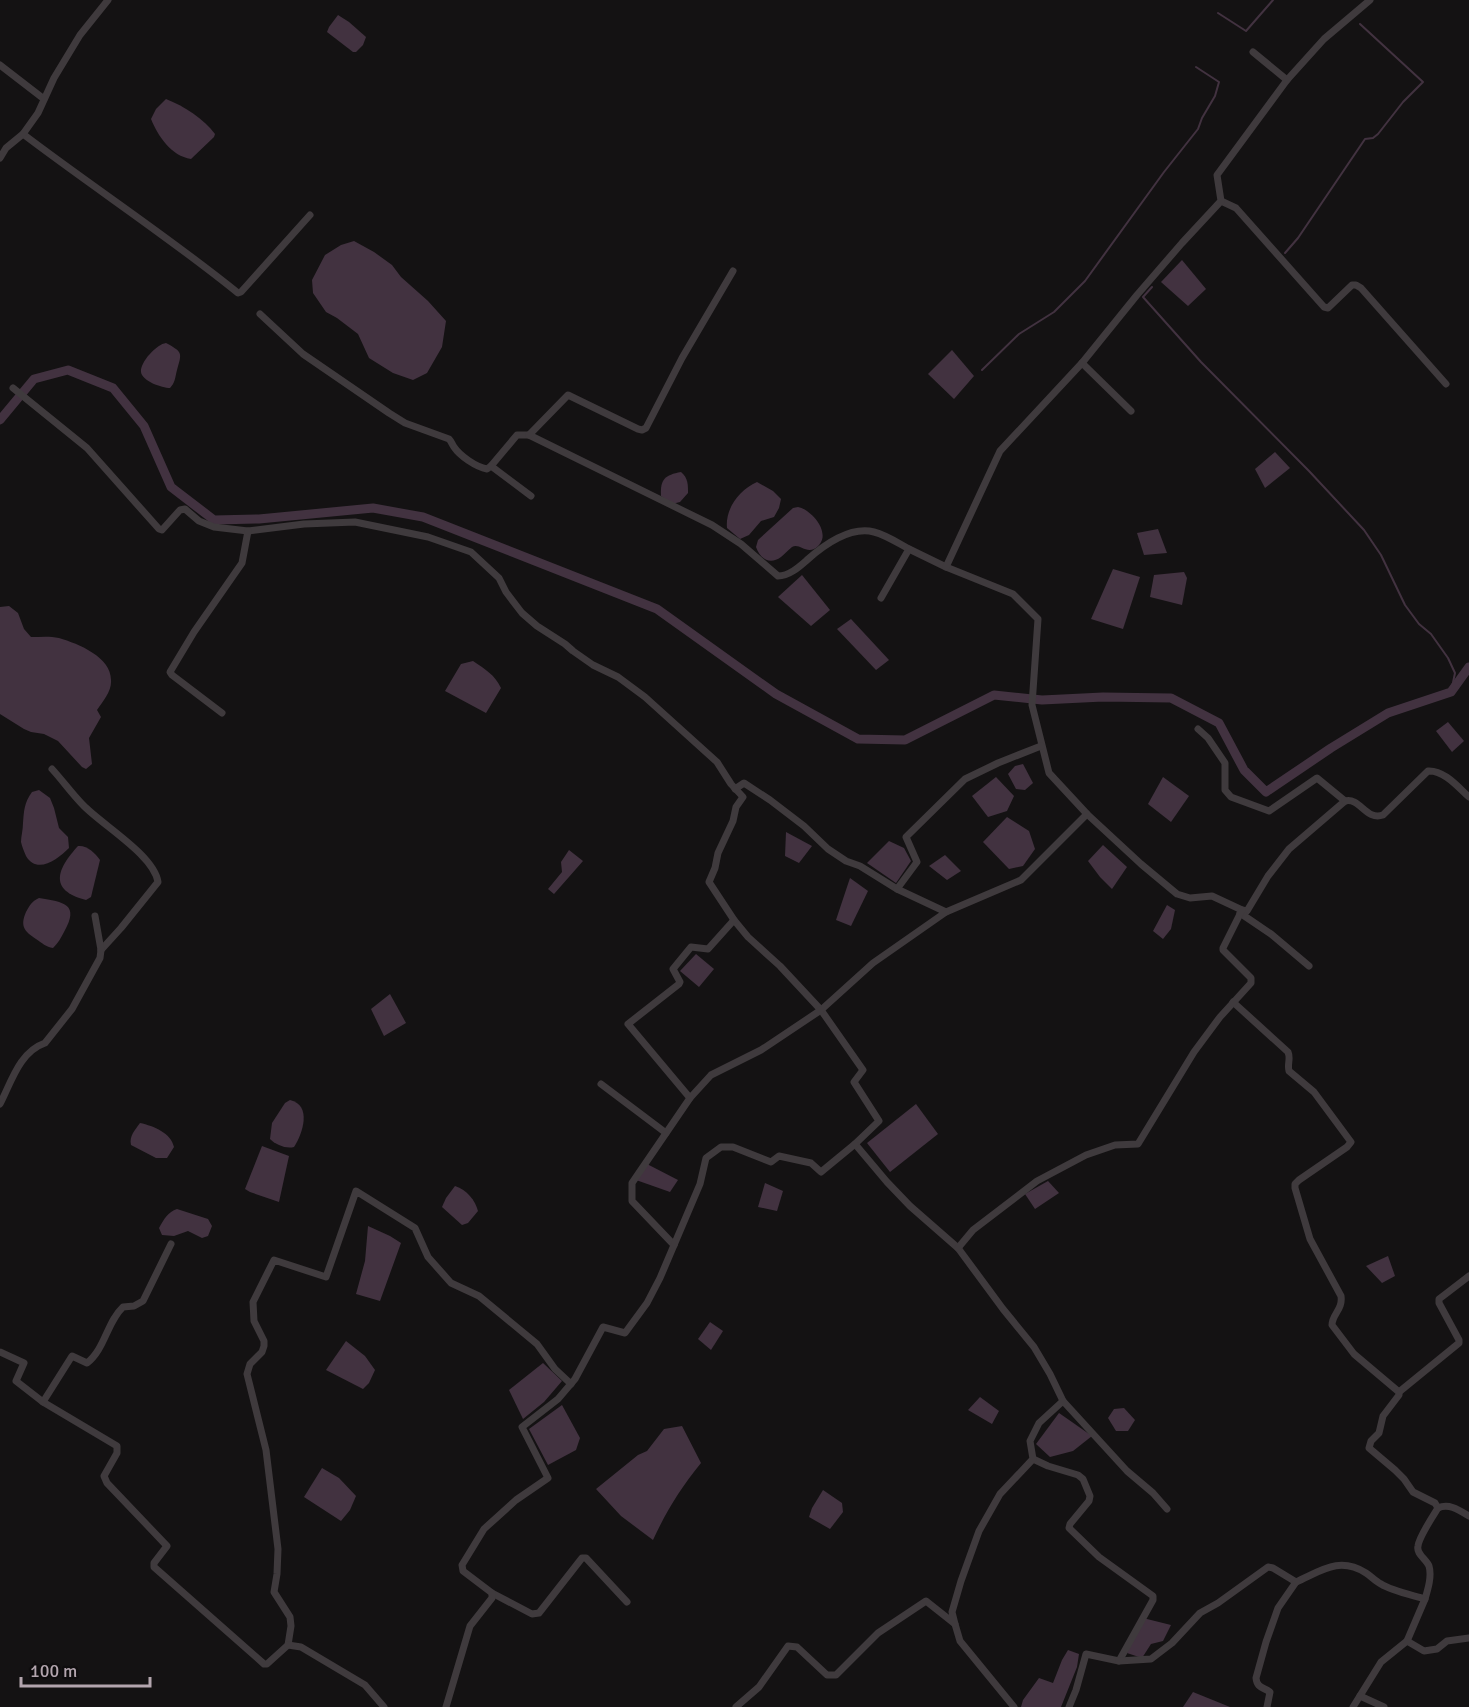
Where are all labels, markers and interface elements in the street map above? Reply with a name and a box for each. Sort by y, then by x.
scale bar [21,1650,150,1688]
text: 100 m [30,1660,77,1682]

